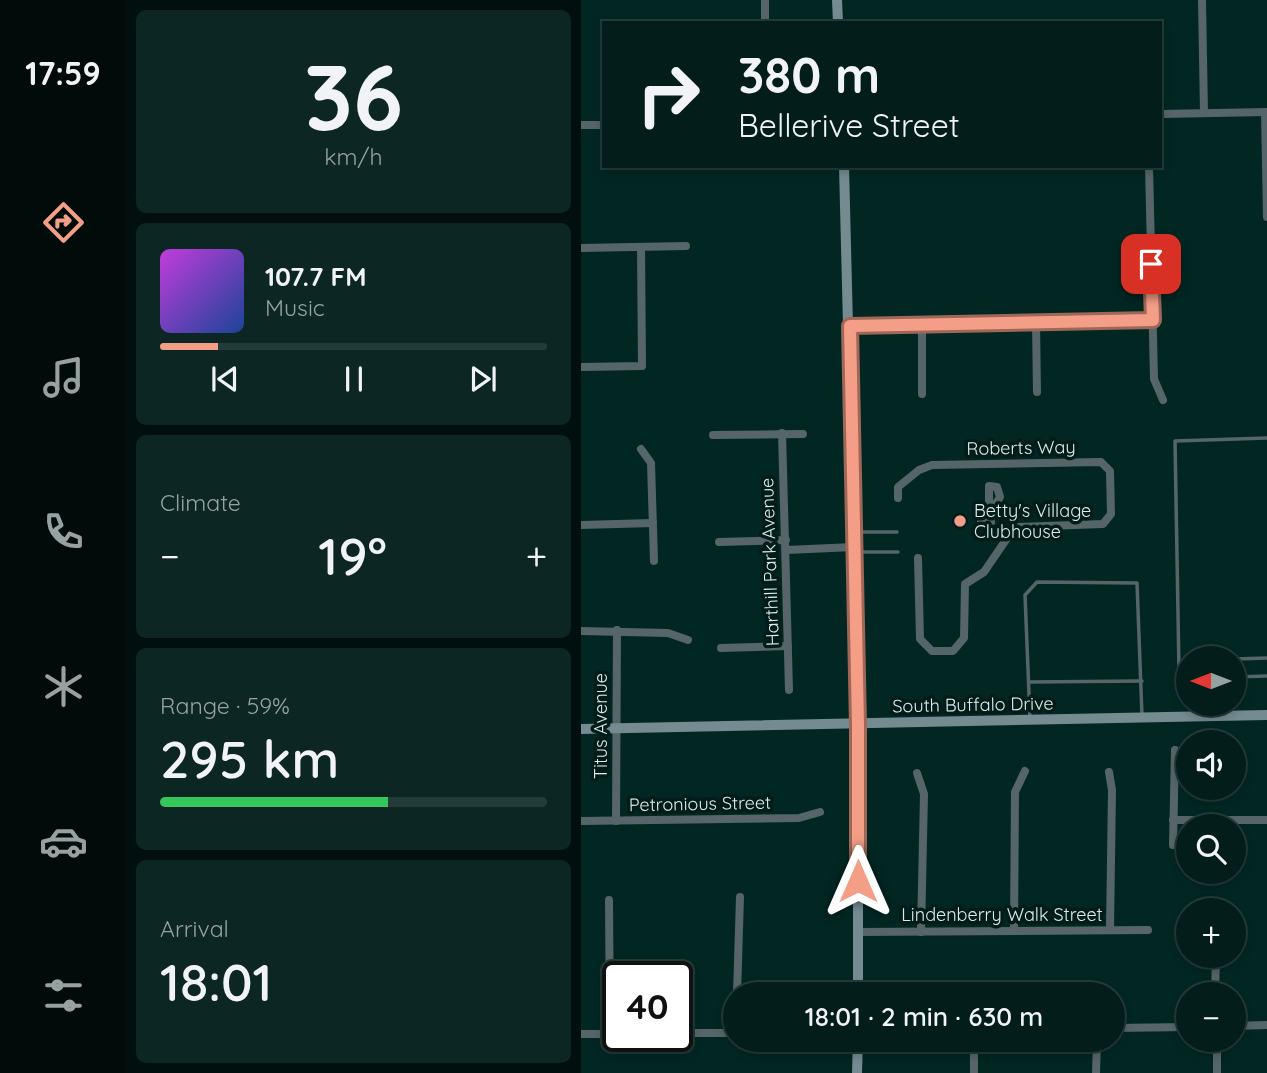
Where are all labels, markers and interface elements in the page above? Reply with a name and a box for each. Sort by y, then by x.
text: 36 [304,39,403,153]
text: 380 m [738,44,880,105]
icon: right [623,49,714,140]
text: 17:59 [25,53,101,93]
text: Bellerive Street [738,105,960,145]
text: km/h [324,142,383,171]
icon: directions [39,198,88,247]
pin [1121,234,1181,294]
icon: arrive [1132,245,1170,283]
text: 107.7 FM [265,260,366,293]
text: Music [265,293,325,322]
icon: music [39,353,88,402]
icon: previous [206,360,244,398]
icon: pause [335,360,373,398]
icon: next [464,360,502,398]
street label: Roberts Way [966,435,1076,460]
street label: Harthill Park Avenue [755,477,784,647]
text: Climate [160,488,241,517]
place label: Betty's Village Clubhouse [974,499,1091,543]
icon: phone [39,507,88,556]
marker: Betty's Village Clubhouse [952,513,968,529]
text: 19° [318,523,387,588]
text: − [160,532,180,580]
text: + [526,532,547,580]
north arrow [1176,646,1246,716]
map controls [1176,646,1246,1052]
icon: climate [39,662,88,711]
street label: Titus Avenue [589,673,612,779]
text: Range · 59% [160,691,290,720]
street label: South Buffalo Drive [892,692,1054,717]
text: 295 km [160,726,339,791]
button: sound [1176,730,1246,800]
street label: Petronious Street [629,791,771,816]
button: search [1176,814,1246,884]
icon: car [39,817,88,866]
position arrow [821,844,895,918]
button: + [1176,898,1246,968]
street label: Lindenberry Walk Street [901,903,1103,926]
text: Arrival [160,914,229,943]
text: 18:01 [160,949,272,1014]
speed limit sign: 40 [602,961,693,1052]
icon: filters [39,971,88,1020]
button: − [1176,982,1246,1052]
text: 18:01 · 2 min · 630 m [805,1000,1043,1033]

